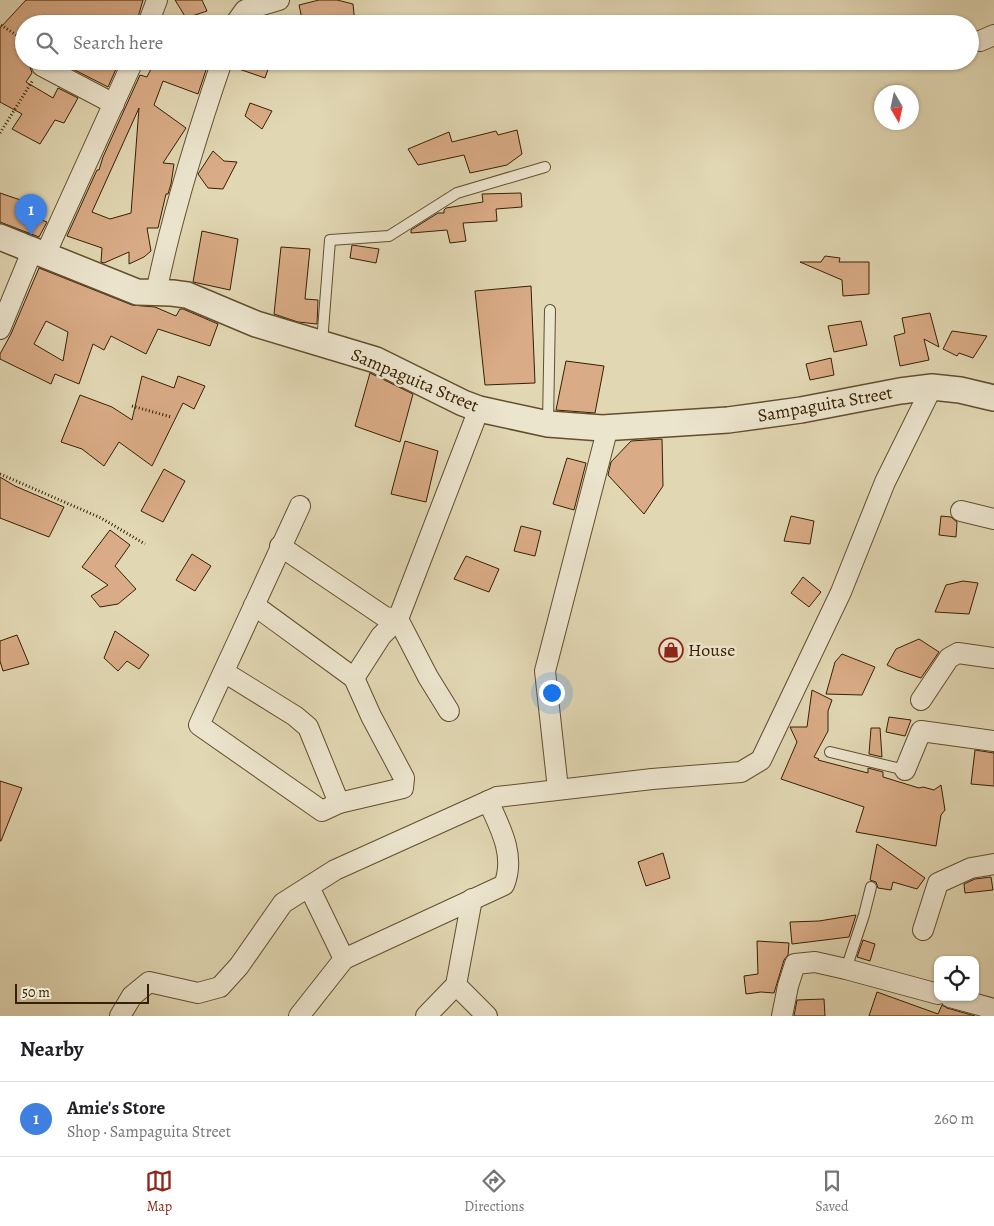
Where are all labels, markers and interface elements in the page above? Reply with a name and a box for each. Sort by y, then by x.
search box [15,15,979,70]
icon: search [33,29,61,57]
text: Search here [73,30,163,56]
north arrow [874,85,919,130]
pin: 1 [15,194,47,235]
street label: Sampaguita Street [348,342,483,418]
street label: Sampaguita Street [756,380,894,428]
shop icon: House [658,637,684,663]
place label: House [688,638,735,662]
your location [539,680,565,706]
map controls [934,956,979,1001]
button: locate [934,956,979,1001]
scale bar [15,981,149,1004]
text: 50 m [22,983,50,1002]
text: Nearby [20,1035,83,1063]
text: Amie's Store [67,1095,165,1121]
text: 1 [33,1108,39,1130]
text: 260 m [934,1108,974,1130]
text: Shop · Sampaguita Street [67,1121,231,1143]
tab: Map [145,1167,173,1216]
tab: Directions [464,1167,524,1216]
tab: Saved [815,1167,849,1216]

